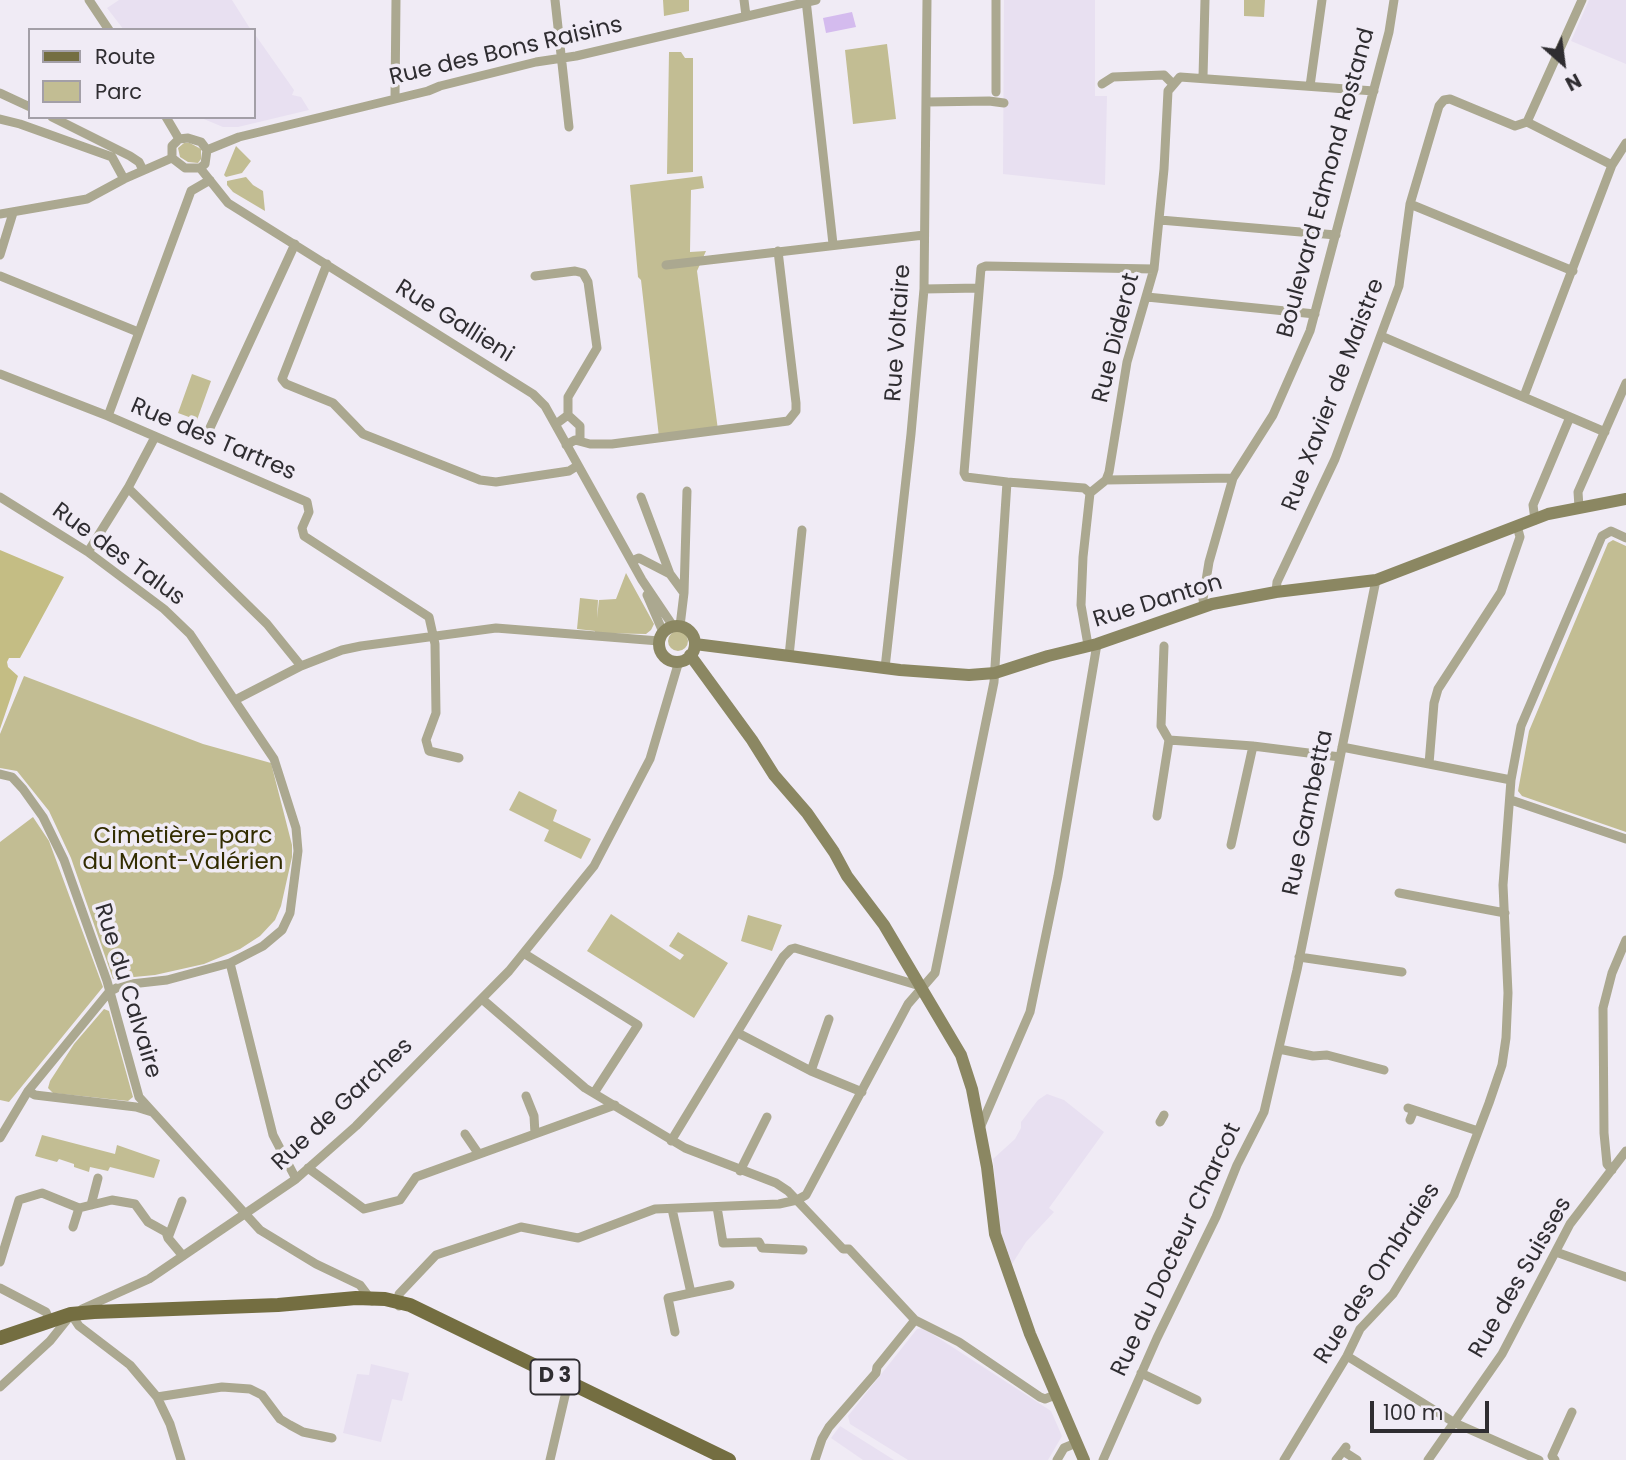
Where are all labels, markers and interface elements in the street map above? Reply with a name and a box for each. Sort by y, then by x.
street label: Rue des Bons Raisins [387,12,625,92]
street label: Boulevard Edmond Rostand [1272,25,1382,341]
legend [28,28,256,119]
north arrow [1528,28,1598,98]
text: Route [95,42,155,71]
text: N [1560,67,1586,97]
text: Parc [95,77,142,106]
street label: Rue Voltaire [880,263,918,403]
street label: Rue Diderot [1088,270,1146,406]
street label: Rue Gallieni [390,275,518,369]
street label: Rue Xavier de Maistre [1277,275,1391,515]
street label: Rue des Tartres [126,393,300,487]
street label: Rue des Talus [46,498,190,612]
street label: Rue Danton [1090,569,1226,635]
street label: Rue Gambetta [1278,728,1340,898]
park label: Cimetière-parc du Mont-Valérien [83,823,283,877]
street label: Rue du Calvaire [87,900,167,1082]
street label: Rue de Garches [267,1033,419,1177]
street label: Rue du Docteur Charcot [1106,1119,1248,1381]
street label: Rue des Ombraies [1309,1178,1447,1370]
street label: Rue des Suisses [1464,1193,1578,1363]
road number: D 3 [530,1360,580,1394]
scale bar [1374,1386,1493,1430]
text: 100 m [1383,1398,1443,1427]

